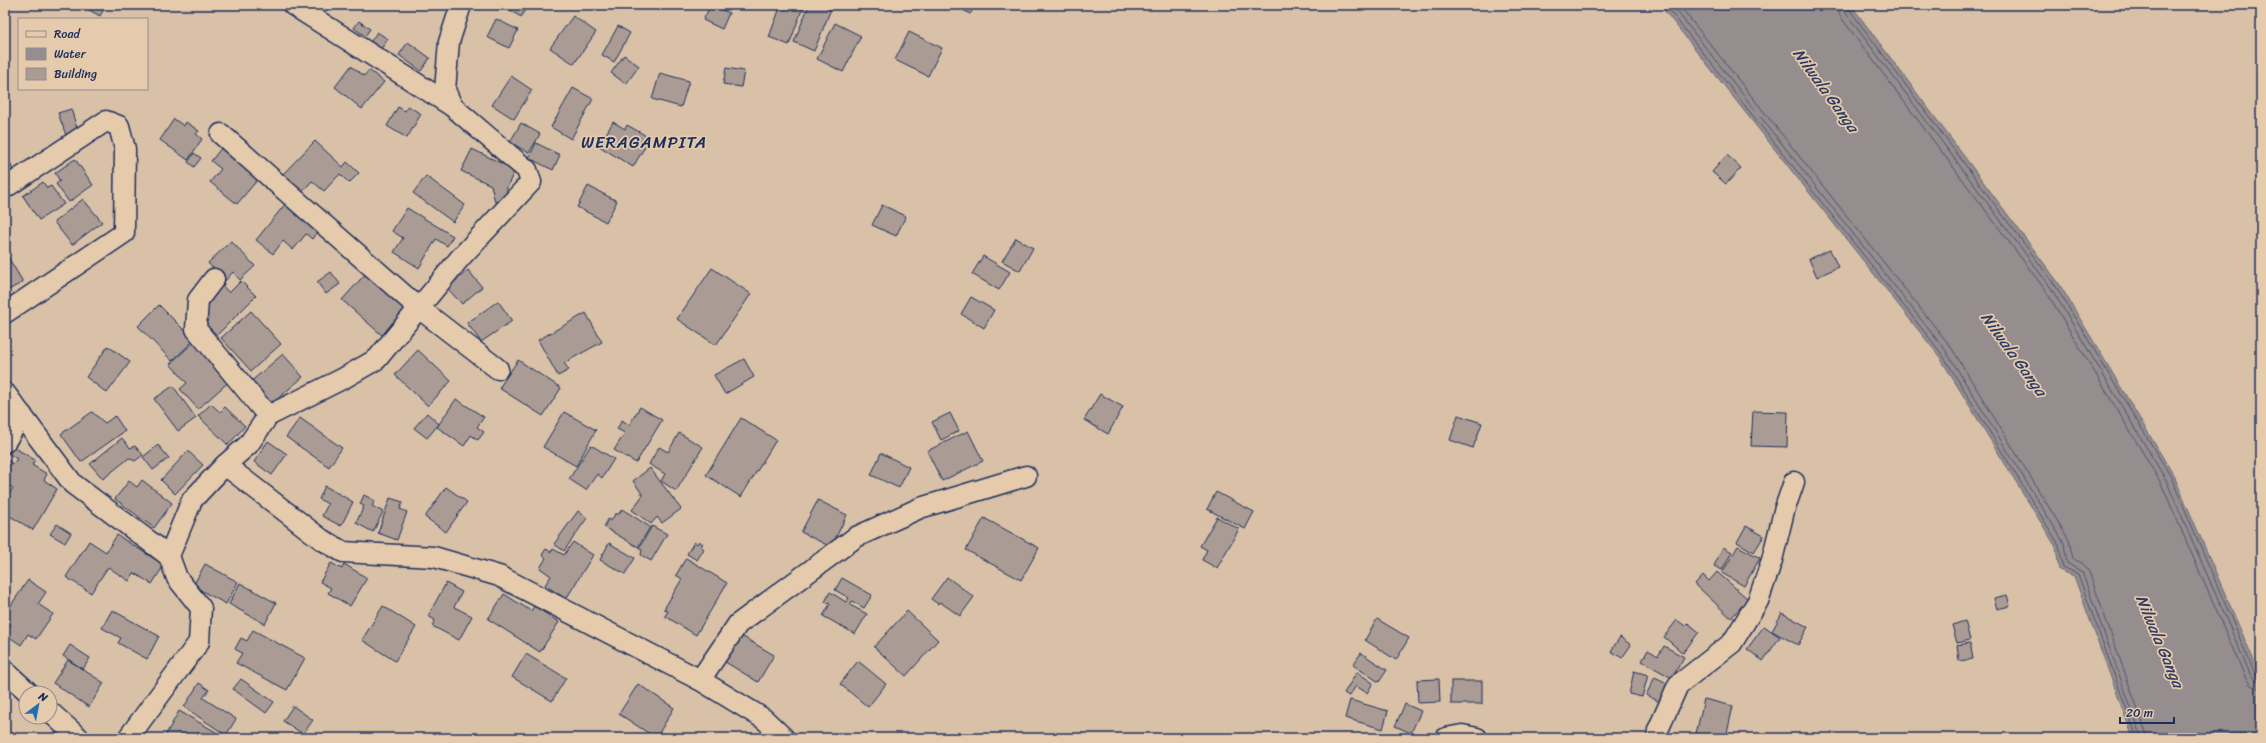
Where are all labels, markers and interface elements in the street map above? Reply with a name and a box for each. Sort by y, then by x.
legend [18,18,148,90]
text: Road [54,23,81,45]
water label: Nilwala Ganga [1785,42,1868,140]
text: Water [54,43,87,65]
text: Building [54,63,97,85]
district label: WERAGAMPITA [581,127,707,157]
water label: Nilwala Ganga [1973,306,2056,404]
water label: Nilwala Ganga [2127,590,2193,694]
north arrow [18,685,58,725]
text: N [34,686,52,707]
scale bar [2120,699,2174,725]
text: 20 m [2126,702,2153,724]

